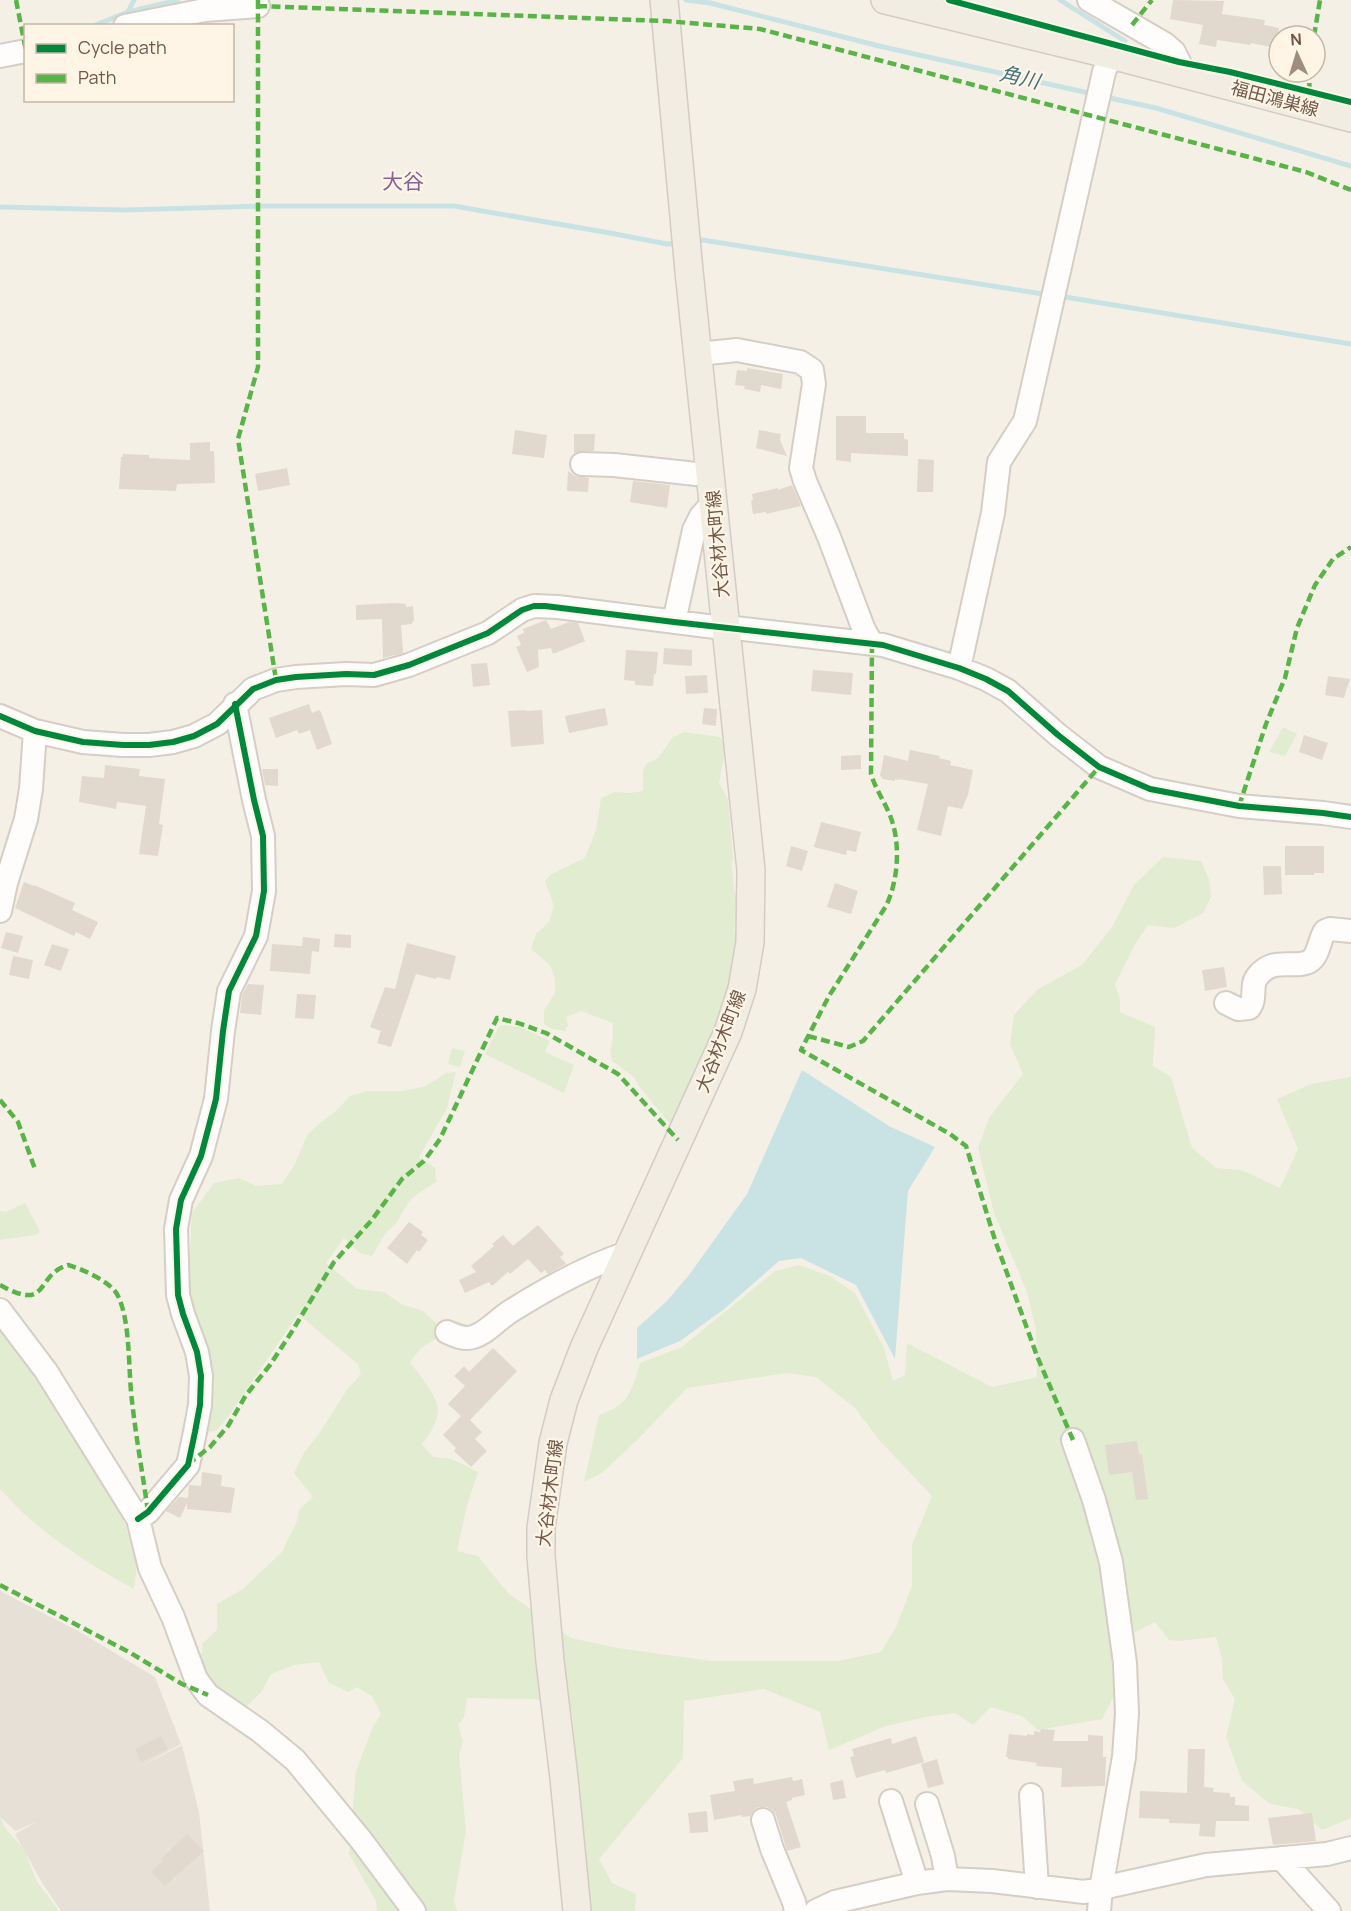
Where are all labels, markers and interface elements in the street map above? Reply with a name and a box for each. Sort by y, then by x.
legend [24,24,234,102]
north arrow [1267,24,1327,84]
text: N [1289,28,1302,50]
text: Cycle path [78,35,167,59]
water label: 角川 [997,59,1044,95]
text: Path [78,65,116,89]
street label: 福田鴻巣線 [1228,75,1322,121]
district label: 大谷 [382,167,424,195]
street label: 大谷材木町線 [700,489,734,599]
street label: 大谷材木町線 [689,986,751,1096]
street label: 大谷材木町線 [531,1438,567,1548]

